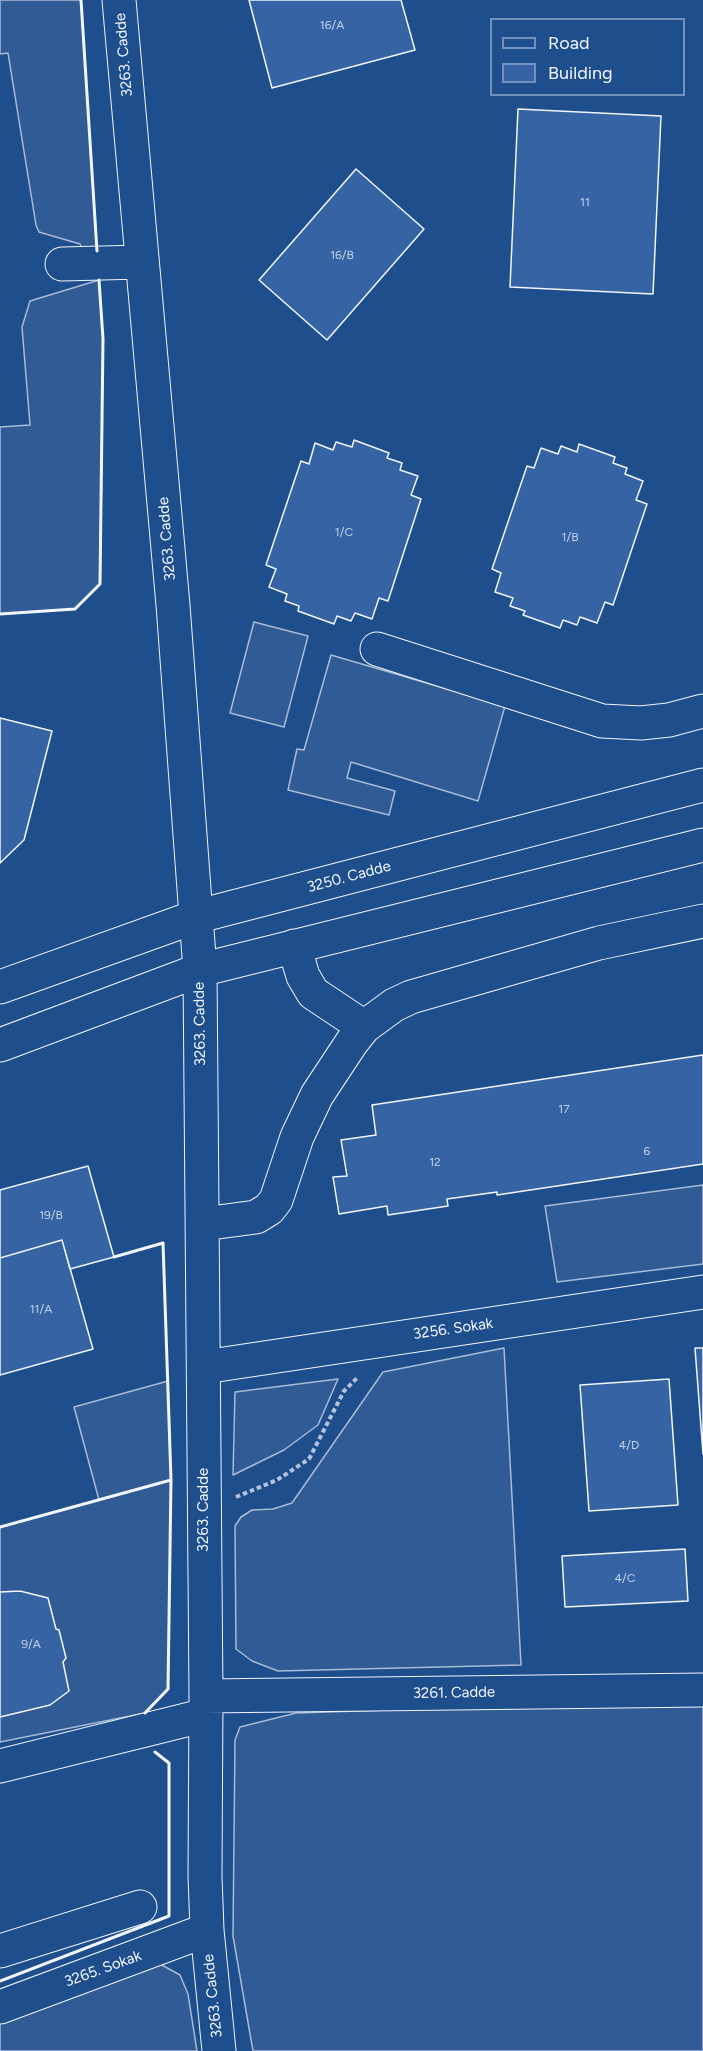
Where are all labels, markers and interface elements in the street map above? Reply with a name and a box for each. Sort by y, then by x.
street label: 3263. Cadde [111,12,137,98]
house number: 16/A [320,18,344,32]
legend [490,18,685,96]
text: Road [548,32,589,54]
text: Building [548,62,613,84]
house number: 11 [580,195,590,209]
house number: 16/B [330,248,354,262]
street label: 3263. Cadde [154,496,180,582]
house number: 1/C [335,525,353,539]
house number: 1/B [562,530,578,544]
street label: 3250. Cadde [305,857,393,897]
street label: 3263. Cadde [190,982,210,1066]
house number: 17 [558,1102,570,1116]
house number: 6 [644,1144,650,1158]
house number: 12 [429,1155,441,1169]
house number: 19/B [39,1208,63,1222]
house number: 11/A [30,1302,52,1316]
street label: 3256. Sokak [412,1314,494,1344]
house number: 4/D [619,1438,639,1452]
street label: 3263. Cadde [195,1468,213,1552]
house number: 4/C [615,1571,635,1585]
house number: 9/A [21,1637,41,1651]
street label: 3261. Cadde [413,1683,495,1703]
street label: 3265. Sokak [62,1947,144,1991]
street label: 3263. Cadde [200,1953,226,2039]

